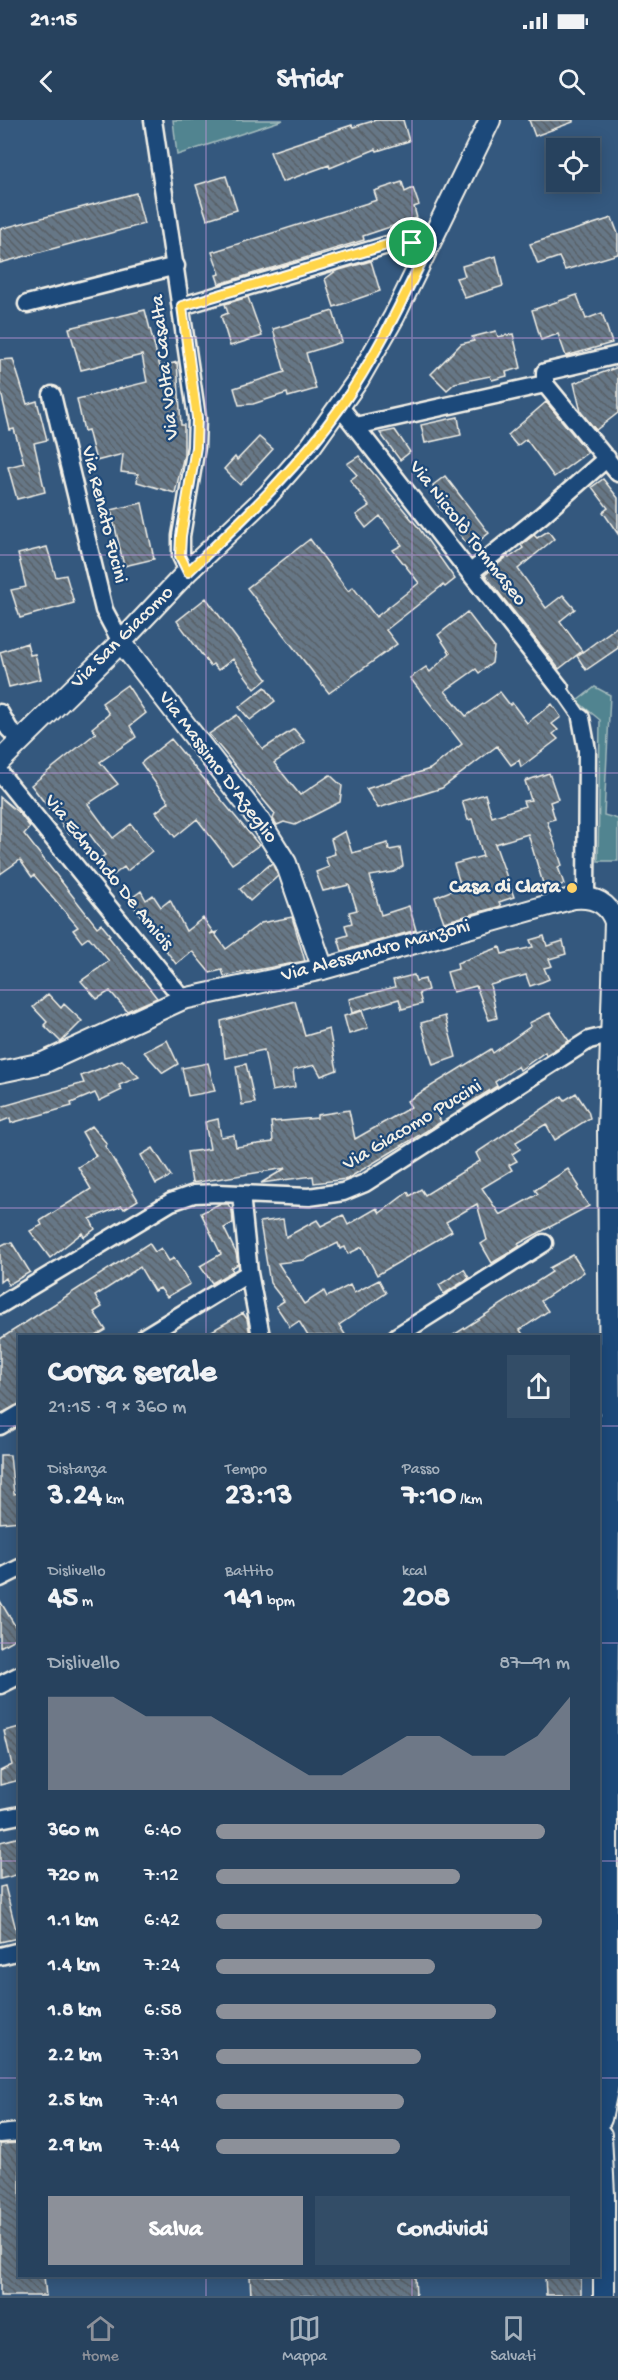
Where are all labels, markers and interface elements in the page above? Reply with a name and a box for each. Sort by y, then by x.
text: 21:15 [30,8,77,34]
icon: back [30,65,63,98]
text: Stridr [277,65,341,97]
icon: search [555,65,588,98]
map controls [546,138,600,192]
button: locate [546,138,600,192]
pin [386,217,437,268]
icon: arrive [395,226,428,259]
street label: Via Volta Casalta [147,293,185,441]
street label: Via Renato Fucini [75,443,131,586]
street label: Via Niccolò Tommaseo [403,456,531,611]
street label: Via San Giacomo [66,582,179,695]
street label: Via Massimo D'Azeglio [152,687,282,848]
street label: Via Edmondo De Amicis [38,790,178,956]
place label: Casa di Clara [449,877,561,900]
marker: Casa di Clara [565,881,579,895]
street label: Via Alessandro Manzoni [278,916,473,989]
street label: Via Giacomo Puccini [338,1075,487,1177]
text: Corsa serale [48,1355,216,1393]
button: share [507,1355,570,1418]
text: 21:15 · 9 × 360 m [48,1397,186,1420]
text: Distanza [48,1461,107,1480]
text: Tempo [225,1461,267,1480]
text: Passo [402,1461,440,1480]
text: 3.24 [48,1480,102,1515]
text: 23:13 [225,1480,292,1515]
text: 7:10 [402,1480,456,1515]
text: km [102,1491,124,1510]
text: /km [456,1491,482,1510]
text: Dislivello [48,1563,105,1582]
text: Battito [225,1563,273,1582]
text: kcal [402,1563,427,1582]
text: 45 [48,1582,78,1617]
text: 141 [225,1582,263,1617]
text: 208 [402,1582,450,1617]
text: m [78,1593,93,1612]
text: bpm [263,1593,295,1612]
text: Dislivello [48,1653,120,1676]
text: 87–91 m [499,1653,570,1676]
text: 360 m [48,1820,99,1843]
text: 6:40 [144,1820,181,1843]
text: 720 m [48,1865,99,1888]
text: 7:12 [144,1865,179,1888]
text: 1.1 km [48,1910,98,1933]
text: 6:42 [144,1910,180,1933]
text: 1.4 km [48,1955,100,1978]
text: 7:24 [144,1955,180,1978]
text: 1.8 km [48,2000,101,2023]
text: 6:58 [144,2000,182,2023]
text: 2.2 km [48,2045,102,2068]
text: 7:31 [144,2045,179,2068]
text: 2.5 km [48,2090,102,2113]
text: 7:41 [144,2090,178,2113]
text: 2.9 km [48,2135,102,2158]
text: 7:44 [144,2135,180,2158]
button: Salva [48,2196,303,2265]
button: Condividi [315,2196,570,2265]
tab: Home [82,2312,119,2367]
tab: Mappa [282,2312,327,2367]
tab: Salvati [490,2312,536,2367]

